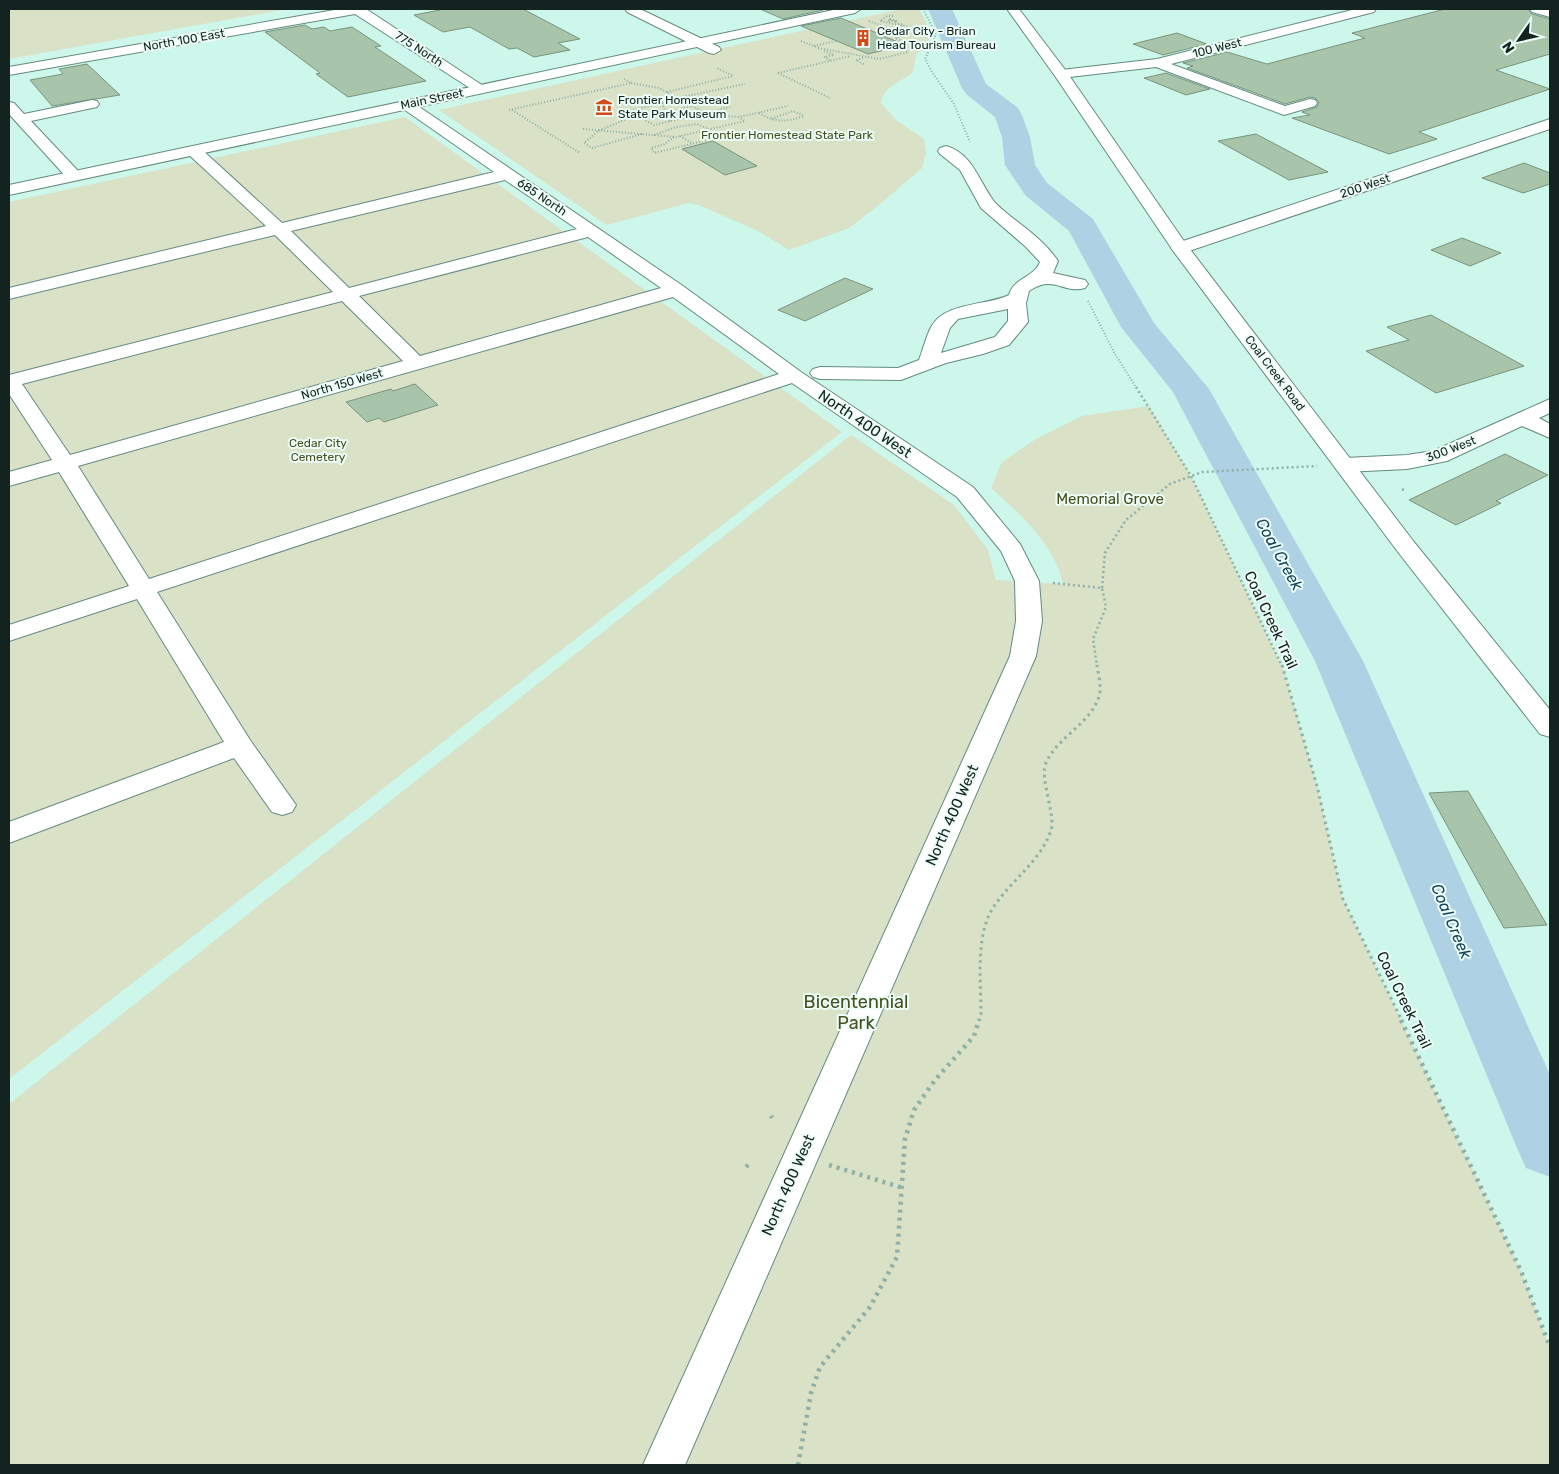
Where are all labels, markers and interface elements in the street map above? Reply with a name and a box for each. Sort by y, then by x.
north arrow [1494,15,1544,65]
place label: Cedar City - Brian Head Tourism Bureau [877,24,996,52]
street label: North 100 East [142,26,226,54]
street label: 775 North [392,28,446,70]
building icon: Cedar City - Brian Head Tourism Bureau [853,28,873,48]
street label: 100 West [1191,35,1243,61]
text: N [1499,38,1519,56]
street label: Main Street [399,85,465,112]
place label: Frontier Homestead State Park Museum [618,93,729,121]
museum icon: Frontier Homestead State Park Museum [594,97,614,117]
park label: Frontier Homestead State Park [701,128,874,142]
street label: 200 West [1338,171,1392,201]
street label: 685 North [515,175,569,219]
street label: Coal Creek Road [1242,333,1308,413]
street label: North 150 West [300,366,385,402]
street label: North 400 West [815,386,915,462]
street label: 300 West [1424,433,1478,465]
park label: Cedar City Cemetery [289,436,347,464]
park label: Memorial Grove [1056,490,1164,508]
water label: Coal Creek [1252,515,1308,594]
street label: Coal Creek Trail [1240,568,1302,672]
street label: North 400 West [922,762,982,868]
water label: Coal Creek [1427,881,1476,962]
street label: Coal Creek Trail [1373,948,1435,1052]
park label: Bicentennial Park [804,991,908,1034]
street label: North 400 West [758,1132,818,1238]

